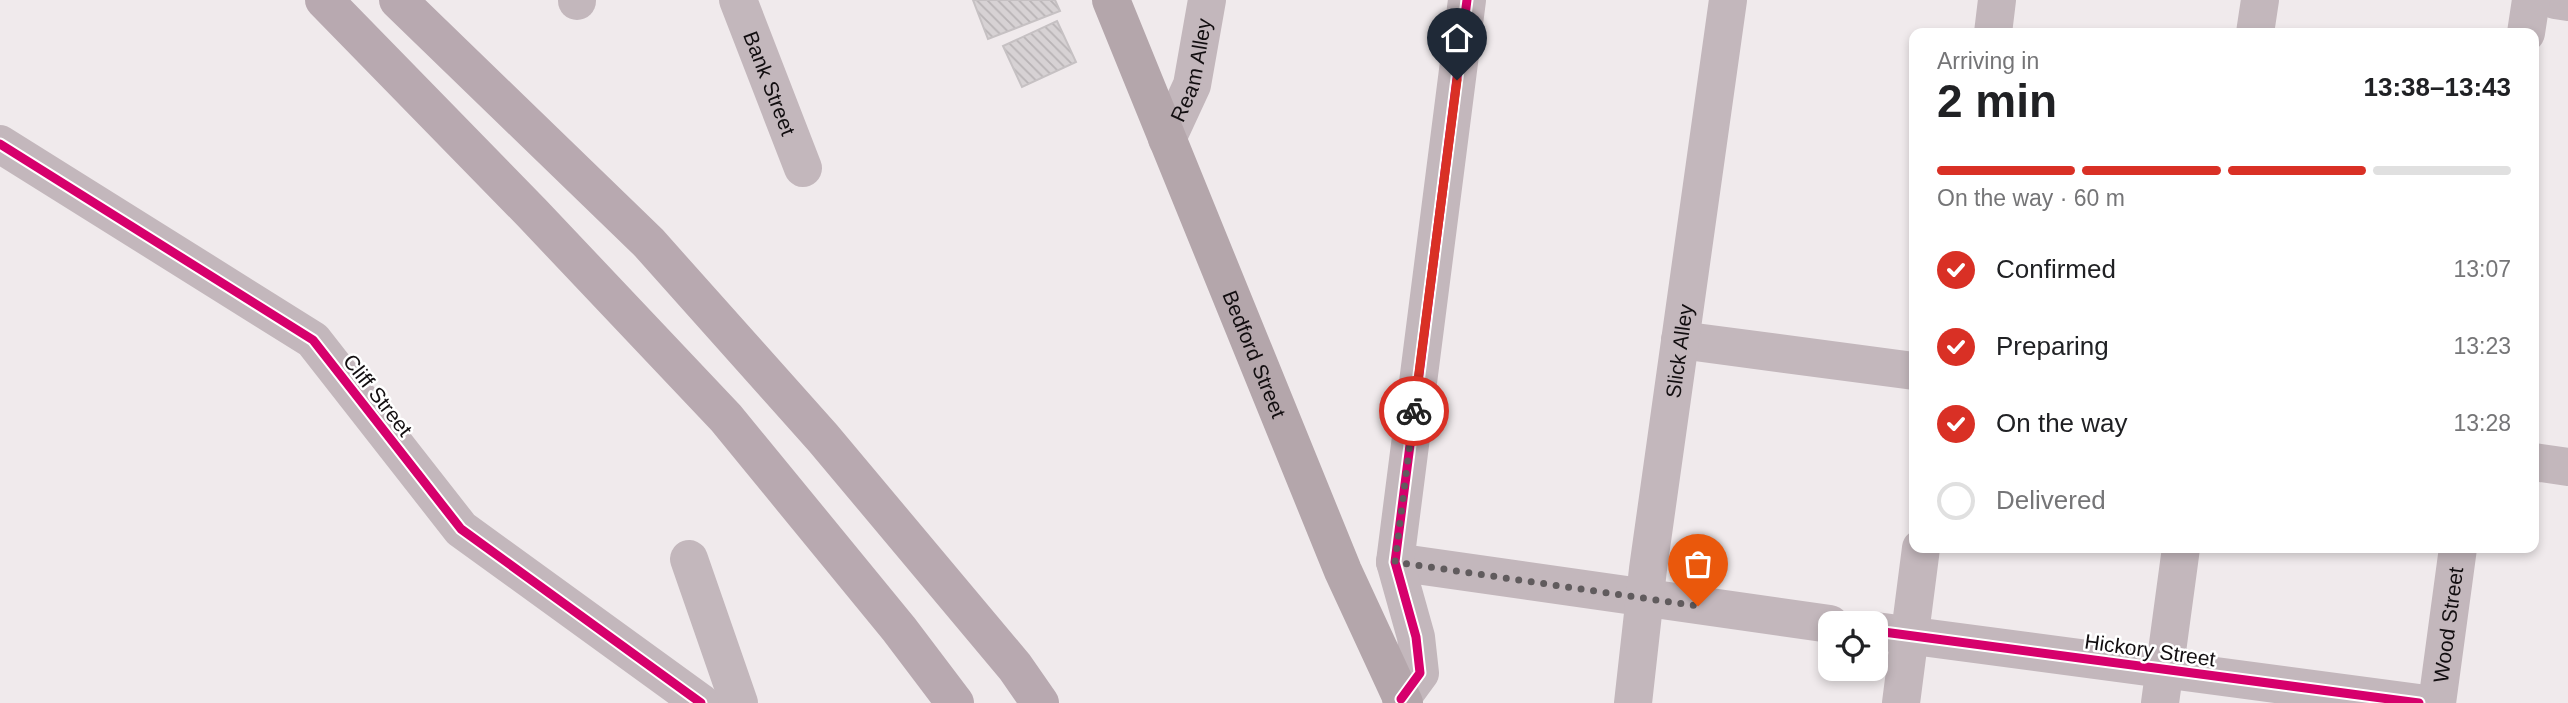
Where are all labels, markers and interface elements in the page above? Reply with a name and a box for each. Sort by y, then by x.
pin [1427,8,1487,80]
street label: Ream Alley [1165,16,1215,125]
icon: home [1438,19,1476,57]
street label: Bank Street [740,28,801,139]
text: Arriving in [1937,48,2039,74]
text: 13:38–13:43 [2364,72,2511,102]
text: 2 min [1937,75,2057,127]
text: On the way · 60 m [1937,185,2125,211]
icon: check [1937,251,1975,289]
text: Confirmed [1996,254,2116,284]
text: 13:07 [2453,256,2511,282]
street label: Bedford Street [1219,287,1291,421]
street label: Slick Alley [1661,302,1697,399]
icon: check [1937,328,1975,366]
text: Preparing [1996,331,2109,361]
text: 13:23 [2453,333,2511,359]
street label: Cliff Street [339,349,417,441]
courier [1379,376,1449,446]
icon: bike [1395,392,1433,430]
icon: check [1937,405,1975,443]
text: On the way [1996,408,2128,438]
text: 13:28 [2453,410,2511,436]
text: Delivered [1996,485,2106,515]
pin [1668,534,1728,606]
icon: bag [1679,545,1717,583]
street label: Wood Street [2428,565,2467,684]
map controls [1818,611,1888,681]
button: locate [1818,611,1888,681]
street label: Hickory Street [2083,629,2217,671]

